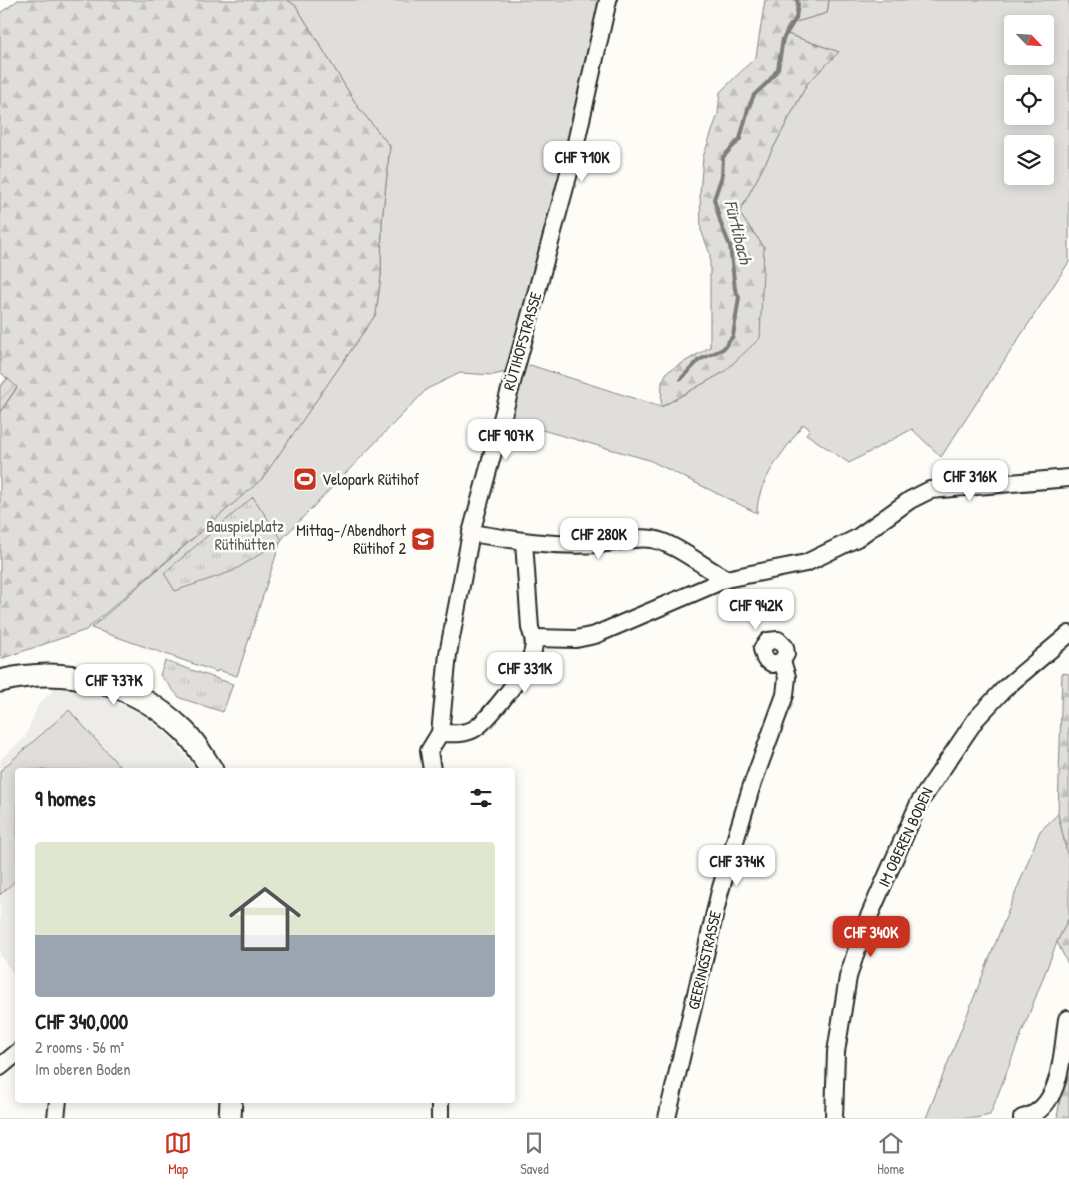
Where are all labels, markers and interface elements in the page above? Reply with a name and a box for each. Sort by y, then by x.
north arrow [1004,15,1054,65]
map controls [1004,15,1054,185]
button: locate [1004,75,1054,125]
button: layers [1004,135,1054,185]
pin: CHF 710K [530,140,634,183]
text: CHF 710K [554,146,610,168]
water label: Fürtlibach [719,197,759,268]
street label: RÜTIHOFSTRASSE [497,289,547,393]
pin: CHF 907K [454,418,558,461]
text: CHF 907K [478,424,534,446]
pin: CHF 316K [918,460,1022,502]
text: CHF 316K [943,465,997,487]
sports icon: Velopark Rütihof [292,466,318,492]
place label: Velopark Rütihof [322,468,420,490]
park label: Bauspielplatz Rütihütten [206,515,284,555]
pin: CHF 280K [547,518,651,560]
place label: Mittag-/Abendhort Rütihof 2 [296,519,407,559]
text: CHF 280K [571,523,627,545]
school or university icon: Mittag-/Abendhort Rütihof 2 [410,526,436,552]
pin: CHF 942K [704,588,808,631]
text: CHF 942K [729,594,783,616]
pin: CHF 331K [473,652,577,694]
text: CHF 331K [498,657,552,679]
pin: CHF 737K [62,664,166,706]
text: CHF 737K [85,669,143,691]
text: 9 homes [35,784,96,813]
icon: filters [467,784,495,812]
street label: IM OBEREN BODEN [872,784,938,890]
pin: CHF 374K [685,844,789,887]
text: CHF 374K [709,850,765,872]
icon: home [220,874,310,964]
street label: GEERINGSTRASSE [682,908,726,1012]
pin: CHF 340K [819,916,923,958]
text: CHF 340K [844,921,898,943]
text: CHF 340,000 [35,1007,128,1036]
text: 2 rooms · 56 m² [35,1036,124,1058]
text: Im oberen Boden [35,1058,131,1080]
tab: Map [164,1129,192,1178]
tab: Saved [520,1129,549,1178]
tab: Home [877,1129,905,1178]

